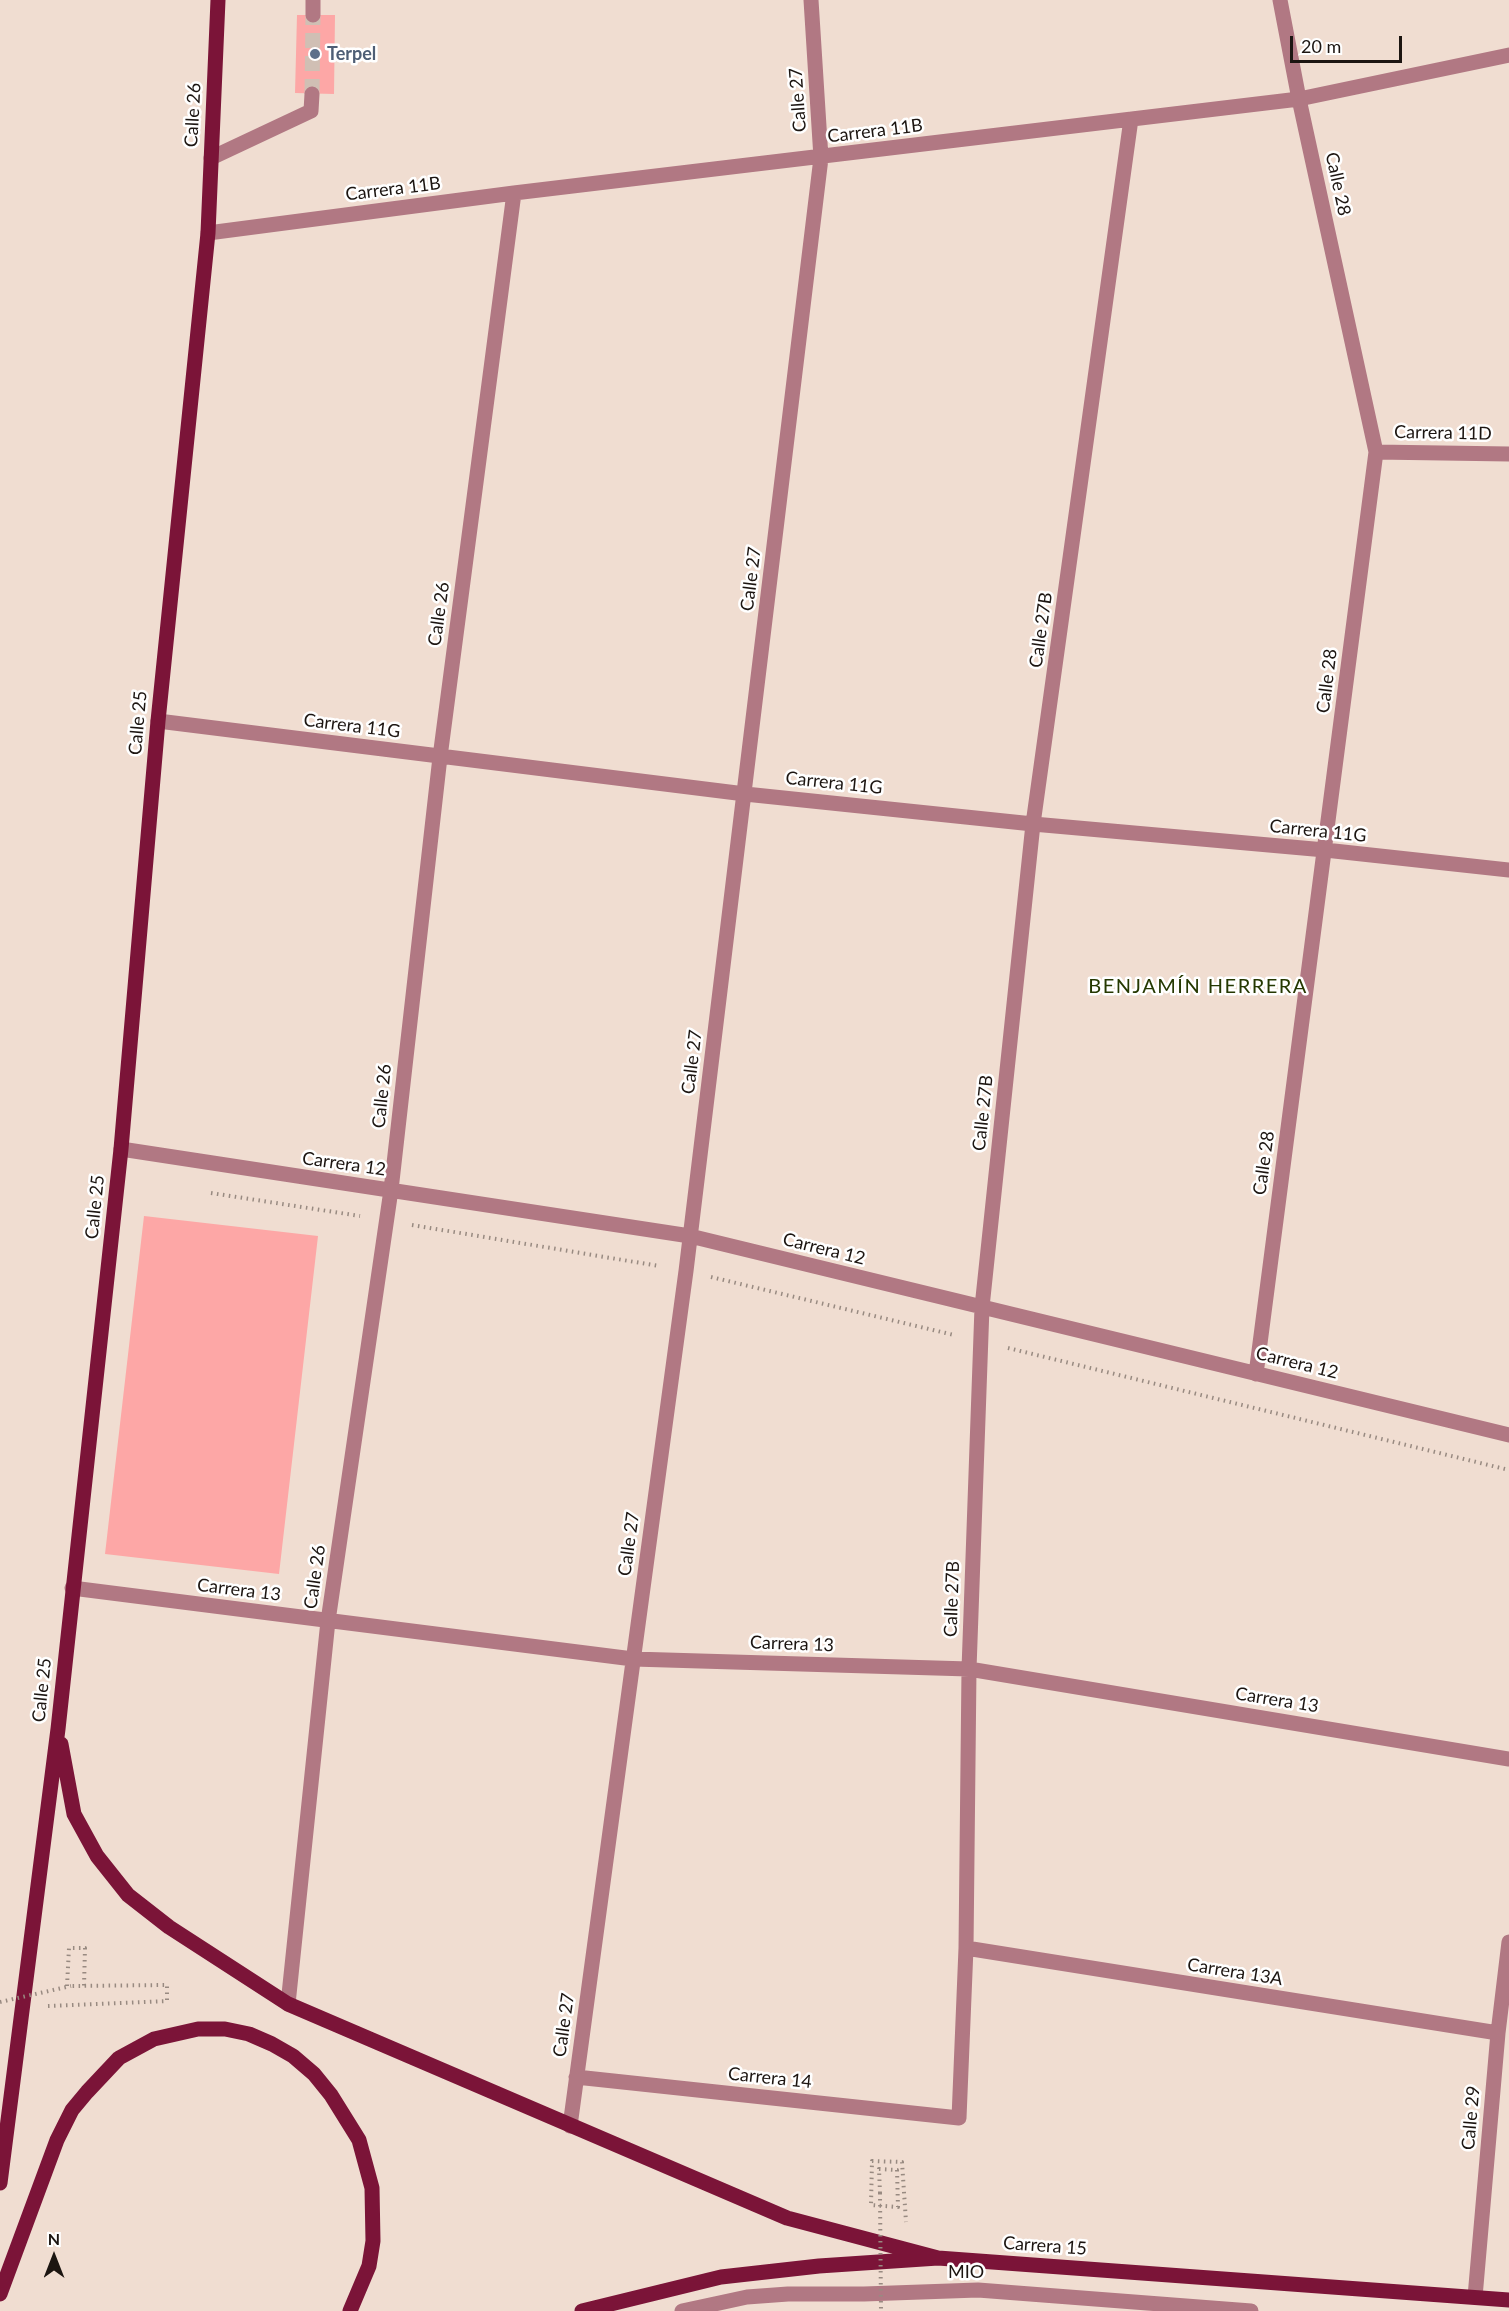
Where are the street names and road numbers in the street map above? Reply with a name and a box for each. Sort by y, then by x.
street label: Calle 27 [785,67,811,133]
street label: Calle 26 [181,82,205,148]
street label: Carrera 11B [826,114,924,148]
street label: Calle 28 [1321,150,1355,218]
street label: Carrera 11B [344,172,442,206]
street label: Carrera 11D [1394,421,1492,445]
street label: Calle 27 [736,546,766,612]
street label: Calle 26 [424,581,454,647]
street label: Calle 27B [1025,591,1057,669]
street label: Calle 28 [1312,648,1342,714]
street label: Calle 25 [124,690,152,756]
street label: Carrera 11G [302,709,402,743]
street label: Carrera 11G [785,767,883,799]
street label: Carrera 11G [1269,815,1367,847]
street label: Calle 27 [677,1029,707,1095]
street label: Calle 26 [368,1063,396,1129]
street label: Calle 27B [968,1074,998,1152]
street label: Calle 28 [1249,1130,1279,1196]
street label: Carrera 12 [301,1147,387,1181]
street label: Calle 25 [81,1174,109,1240]
street label: Carrera 12 [781,1228,867,1270]
street label: Carrera 12 [1254,1342,1340,1384]
street label: Calle 27 [614,1511,644,1577]
street label: Calle 26 [300,1544,330,1610]
street label: Calle 27B [940,1561,964,1637]
street label: Carrera 13 [196,1574,282,1606]
street label: Carrera 13 [750,1632,834,1656]
street label: Calle 25 [28,1657,56,1723]
street label: Carrera 13 [1234,1683,1320,1717]
street label: Carrera 13A [1186,1954,1284,1990]
street label: Calle 27 [549,1992,579,2058]
street label: Carrera 14 [727,2063,813,2093]
street label: Calle 29 [1457,2085,1485,2151]
street label: Carrera 15 [1002,2232,1088,2260]
street label: MIO [948,2261,984,2283]

